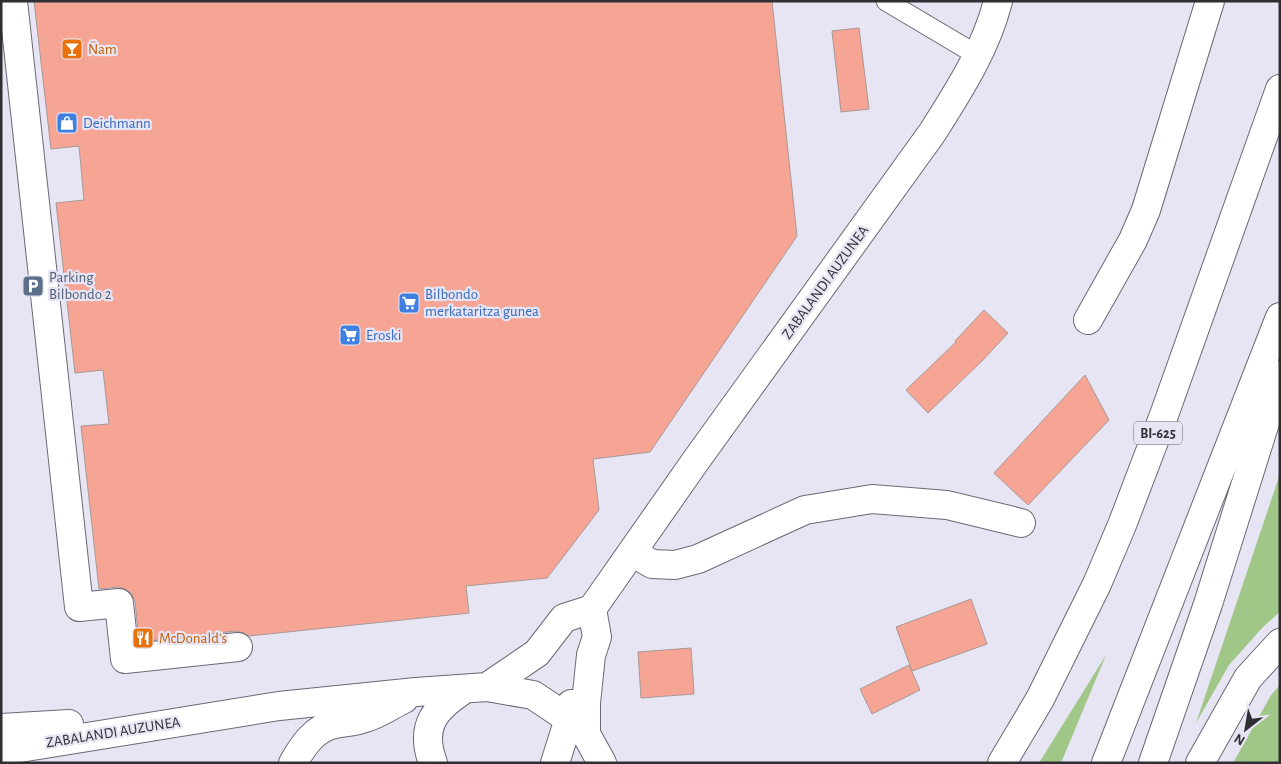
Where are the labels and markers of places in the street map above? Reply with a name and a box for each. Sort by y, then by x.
bar icon: Ñam [60,37,84,61]
place label: Ñam [88,41,117,57]
shop icon: Deichmann [55,111,79,135]
place label: Deichmann [83,116,151,131]
place label: Parking Bilbondo 2 [49,270,112,302]
parking icon: Parking Bilbondo 2 [21,274,45,298]
place label: Bilbondo merkataritza gunea [425,287,539,319]
supermarket icon: Bilbondo merkataritza gunea [397,291,421,315]
supermarket icon: Eroski [338,323,362,347]
place label: Eroski [366,328,401,343]
restaurant icon: McDonald's [131,626,155,650]
place label: McDonald's [159,631,227,646]

